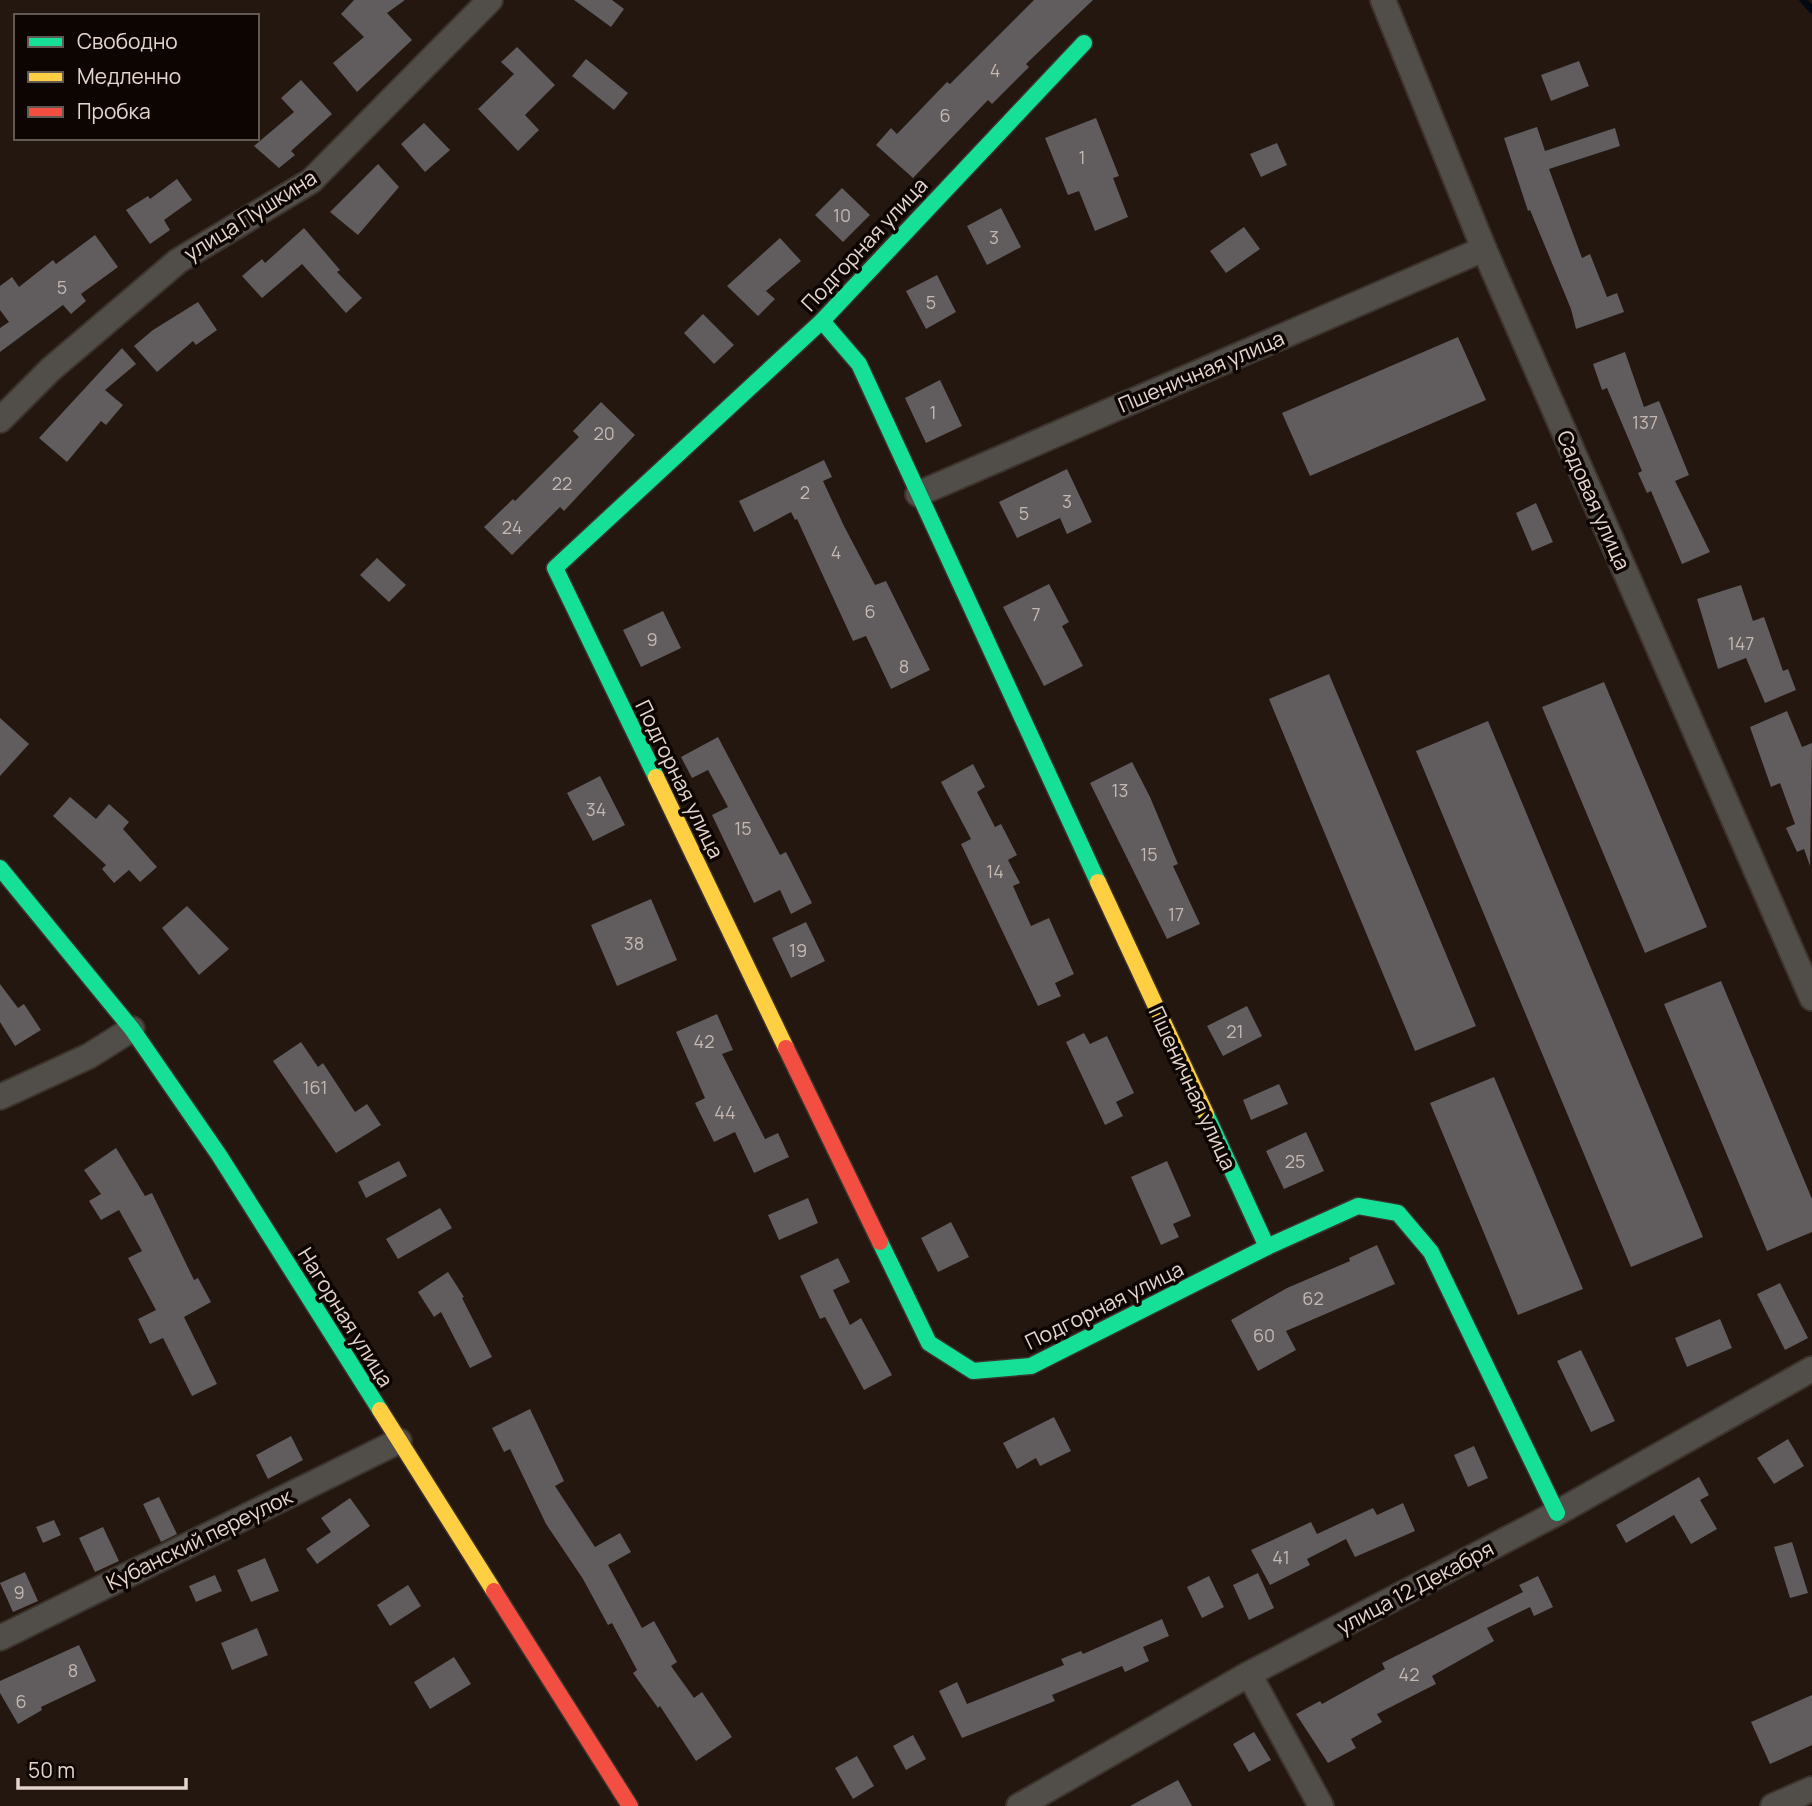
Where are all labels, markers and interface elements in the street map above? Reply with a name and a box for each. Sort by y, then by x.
legend [14,14,259,140]
text: Свободно [77,27,178,55]
house number: 4 [990,58,1000,82]
text: Медленно [77,62,181,90]
text: Пробка [77,97,151,125]
house number: 6 [939,103,951,127]
house number: 1 [1078,145,1086,169]
street label: улица Пушкина [178,163,322,267]
street label: Подгорная улица [795,171,933,317]
house number: 10 [833,203,851,227]
house number: 3 [989,225,999,249]
house number: 5 [57,275,67,299]
house number: 5 [926,290,936,314]
street label: Пшеничная улица [1114,323,1288,419]
house number: 1 [929,400,937,424]
house number: 137 [1632,410,1658,434]
house number: 20 [593,421,615,445]
street label: Садовая улица [1551,426,1637,574]
house number: 22 [552,471,572,495]
house number: 2 [800,480,810,504]
house number: 3 [1062,489,1072,513]
house number: 5 [1019,501,1029,525]
house number: 24 [502,515,522,539]
house number: 4 [831,540,841,564]
house number: 6 [864,599,876,623]
house number: 7 [1031,602,1041,626]
house number: 9 [646,627,658,651]
house number: 147 [1728,631,1754,655]
house number: 8 [899,654,909,678]
street label: Подгорная улица [629,695,731,863]
house number: 13 [1112,778,1128,802]
house number: 34 [586,797,606,821]
house number: 15 [734,816,752,840]
house number: 15 [1140,842,1158,866]
house number: 14 [986,859,1004,883]
house number: 17 [1168,902,1184,926]
house number: 38 [624,931,644,955]
house number: 19 [789,938,807,962]
street label: Пшеничная улица [1143,1002,1243,1174]
house number: 21 [1226,1019,1244,1043]
house number: 42 [694,1029,714,1053]
house number: 161 [303,1075,327,1099]
house number: 44 [714,1100,736,1124]
house number: 25 [1285,1149,1305,1173]
street label: Нагорная улица [292,1242,400,1392]
street label: Подгорная улица [1020,1254,1188,1356]
house number: 62 [1302,1286,1324,1310]
house number: 60 [1253,1323,1275,1347]
street label: Кубанский переулок [101,1482,297,1596]
street label: улица 12 Декабря [1332,1534,1498,1640]
house number: 41 [1272,1545,1290,1569]
house number: 9 [13,1580,25,1604]
house number: 8 [68,1658,78,1682]
house number: 42 [1399,1662,1419,1686]
house number: 6 [15,1689,27,1713]
scale bar [18,1746,186,1790]
text: 50 m [28,1756,75,1784]

